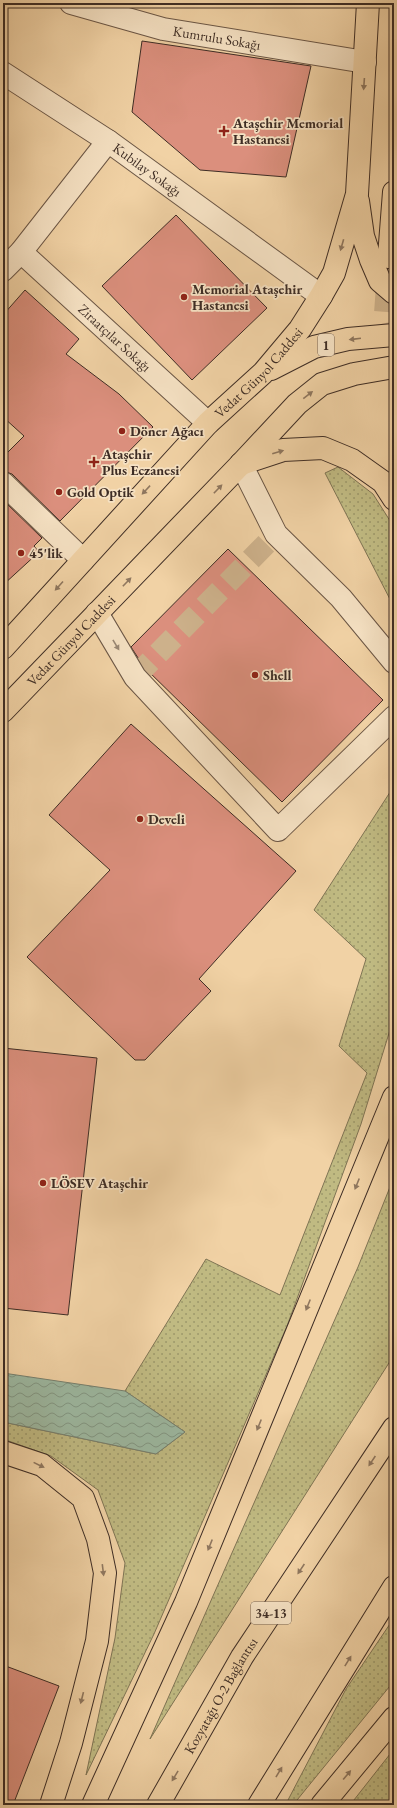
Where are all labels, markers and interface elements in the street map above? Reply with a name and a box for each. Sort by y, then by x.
street label: Kumrulu Sokağı [172,22,262,54]
one-way arrow [360,78,367,90]
place label: Ataşehir Memorial Hastanesi [232,114,343,148]
marker: Ataşehir Memorial Hastanesi [218,125,230,137]
street label: Kubilay Sokağı [109,139,185,201]
one-way arrow [339,239,345,251]
place label: Memorial Ataşehir Hastanesi [192,280,302,314]
marker: Memorial Ataşehir Hastanesi [179,292,189,302]
street label: Ziraatçılar Sokağı [75,300,155,376]
street label: Vedat Günyol Caddesi [211,323,307,422]
road number: 1 [318,334,334,356]
one-way arrow [349,335,361,342]
one-way arrow [302,391,313,400]
place label: Döner Ağacı [130,422,204,440]
marker: Döner Ağacı [117,426,127,436]
place label: Ataşehir Plus Eczanesi [101,445,179,479]
one-way arrow [273,449,285,455]
marker: Ataşehir Plus Eczanesi [89,457,99,467]
place label: Gold Optik [67,483,134,501]
one-way arrow [213,483,222,494]
one-way arrow [142,485,151,495]
marker: Gold Optik [54,487,64,497]
place label: 45'lik [29,544,63,562]
marker: 45'lik [16,548,26,558]
one-way arrow [122,577,132,587]
one-way arrow [54,581,64,591]
street label: Vedat Günyol Caddesi [23,591,119,690]
one-way arrow [112,639,119,651]
place label: Shell [263,666,292,684]
marker: Shell [250,670,260,680]
place label: Develi [148,810,185,828]
marker: Develi [135,814,145,824]
place label: LÖSEV Ataşehir [51,1174,148,1192]
marker: LÖSEV Ataşehir [38,1178,48,1188]
one-way arrow [354,1179,360,1190]
one-way arrow [305,1299,311,1310]
one-way arrow [255,1419,261,1431]
one-way arrow [369,1455,376,1466]
one-way arrow [34,1462,45,1468]
one-way arrow [206,1540,212,1552]
one-way arrow [297,1563,304,1575]
one-way arrow [100,1564,107,1576]
road number: 34-13 [251,1602,291,1624]
street label: Kozyatağı O-2 Bağlantısı [180,1634,262,1757]
one-way arrow [344,1655,351,1667]
one-way arrow [79,1692,85,1704]
one-way arrow [276,1766,283,1778]
one-way arrow [172,1770,179,1782]
one-way arrow [343,1770,352,1780]

